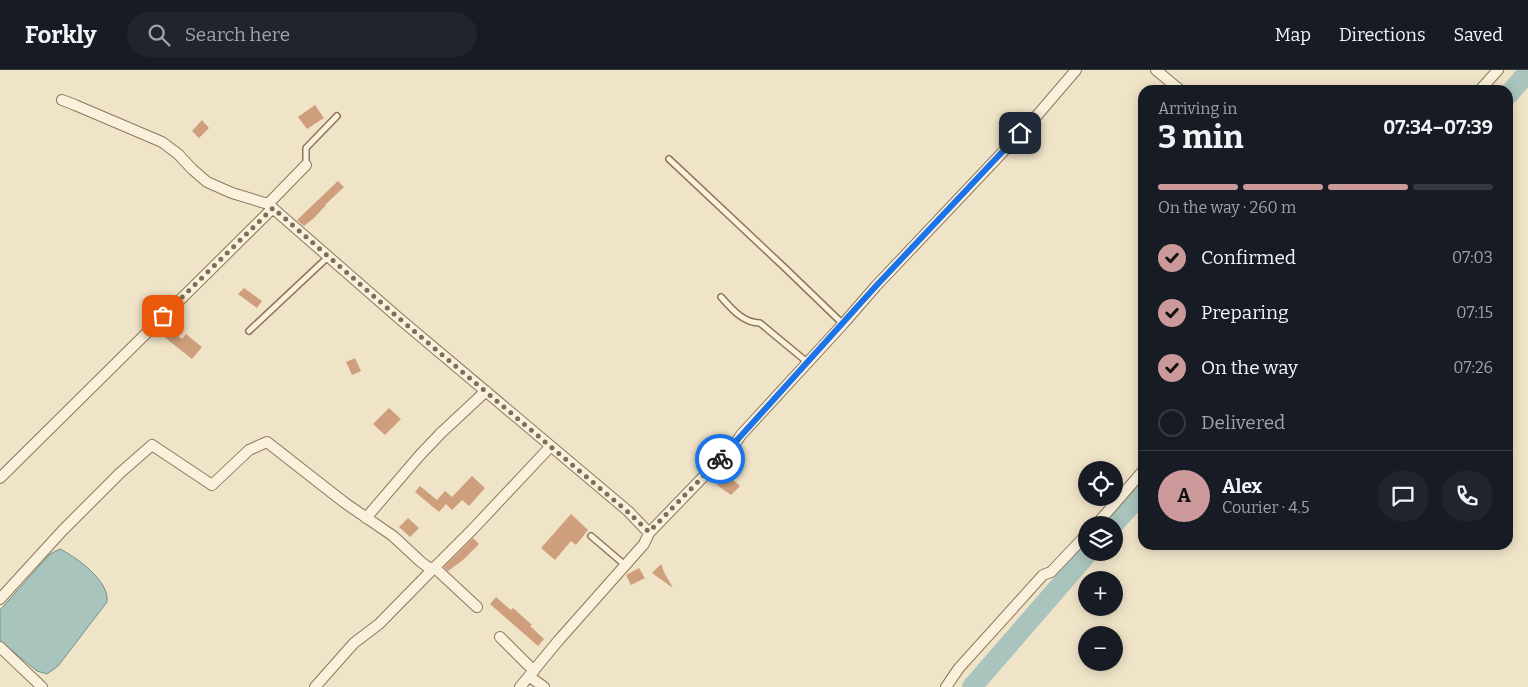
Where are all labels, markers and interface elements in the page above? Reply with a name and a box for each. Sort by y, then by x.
search box [127,12,477,57]
text: Forkly [25,21,97,49]
icon: search [145,21,173,49]
text: Search here [185,23,290,46]
text: Map [1275,24,1311,46]
text: Directions [1339,24,1426,46]
text: Saved [1454,24,1503,46]
text: Arriving in [1158,99,1237,118]
pin [999,112,1041,154]
text: 07:34–07:39 [1383,116,1493,139]
text: 3 min [1158,118,1244,156]
icon: home [1006,119,1034,147]
text: On the way · 260 m [1158,198,1296,217]
icon: check [1158,244,1186,272]
text: Confirmed [1201,246,1296,269]
text: 07:03 [1452,248,1493,267]
pin [142,295,184,337]
icon: check [1158,299,1186,327]
text: Preparing [1201,301,1289,324]
icon: bag [149,302,177,330]
text: 07:15 [1456,303,1493,322]
icon: check [1158,354,1186,382]
text: On the way [1201,356,1298,379]
text: 07:26 [1453,358,1493,377]
text: Delivered [1201,411,1285,434]
courier [695,434,745,484]
icon: bike [706,445,734,473]
map controls [1078,461,1123,671]
button: locate [1078,461,1123,506]
button: chat [1377,470,1429,522]
button: phone [1441,470,1493,522]
text: Alex [1222,475,1262,498]
text: A [1177,484,1191,507]
text: Courier · 4.5 [1222,498,1310,517]
button: layers [1078,516,1123,561]
button: + [1078,571,1123,616]
button: − [1078,626,1123,671]

